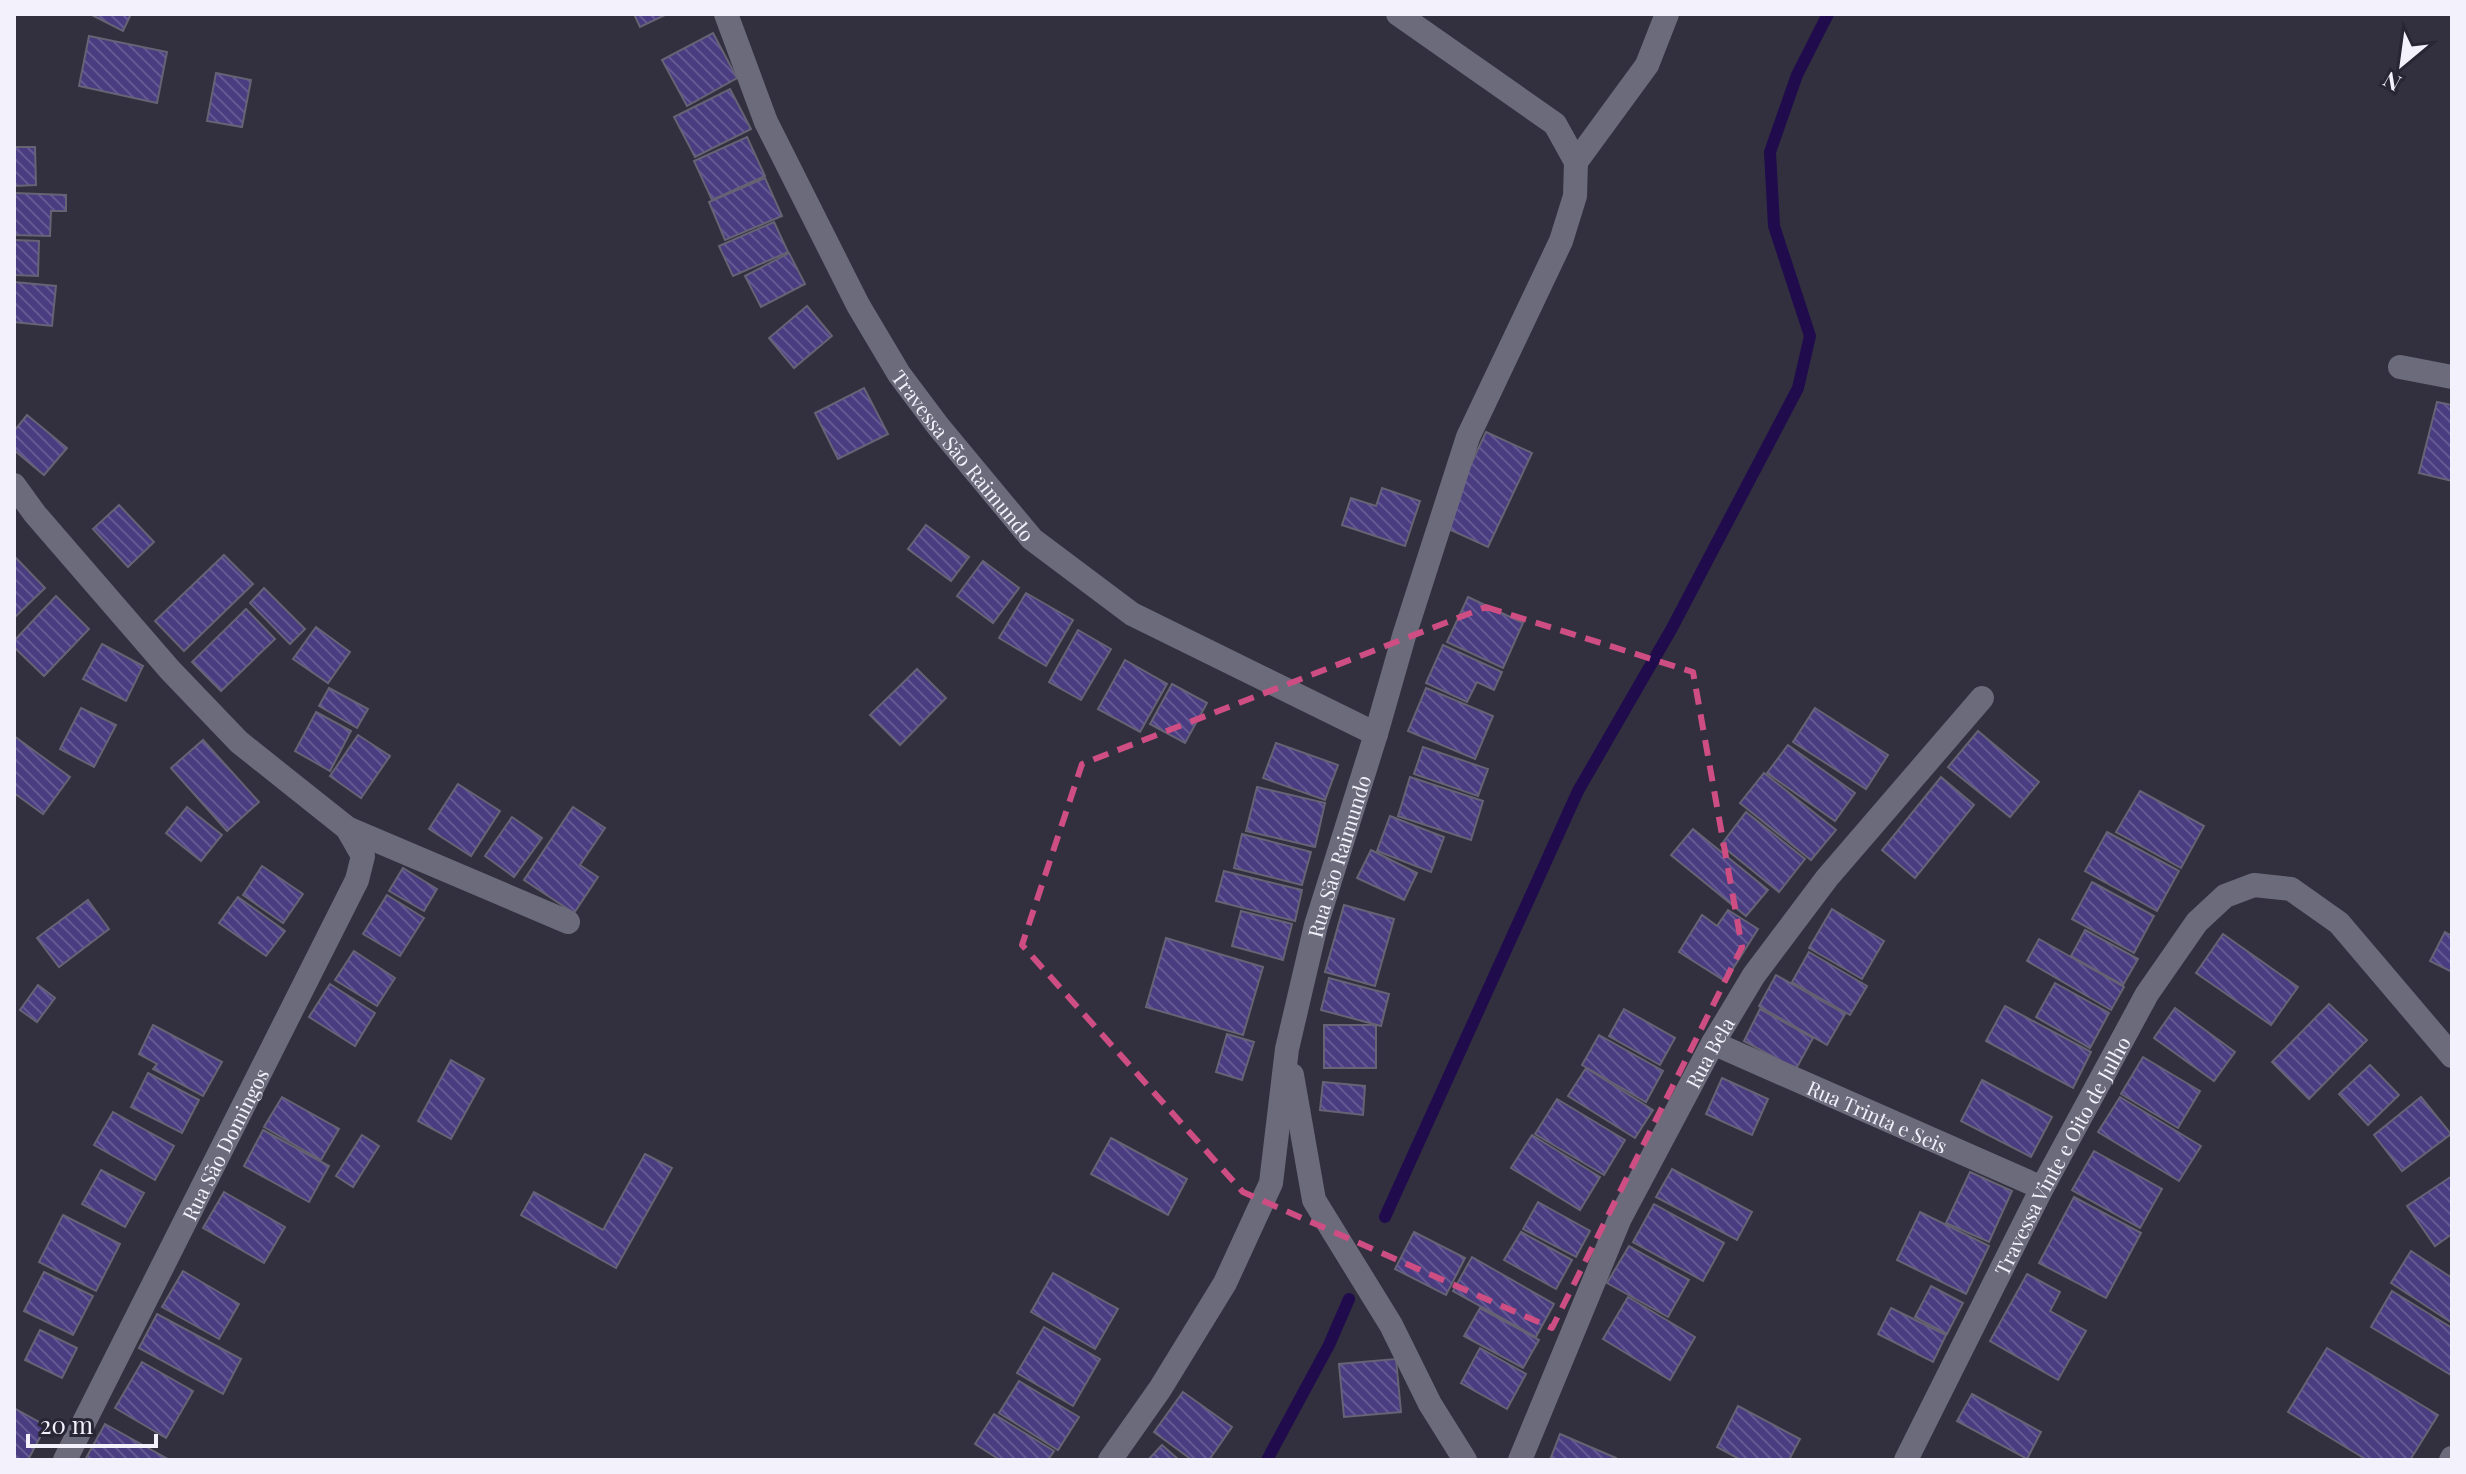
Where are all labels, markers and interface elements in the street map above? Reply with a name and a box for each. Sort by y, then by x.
north arrow [2362,24,2442,104]
text: N [2378,65,2406,99]
street label: Travessa São Raimundo [887,364,1041,546]
street label: Rua São Raimundo [1300,771,1376,940]
street label: Rua Bela [1678,1011,1739,1092]
street label: Travessa Vinte e Oito de Julho [1987,1031,2135,1280]
street label: Rua São Domingos [175,1063,274,1225]
street label: Rua Trinta e Seis [1803,1073,1952,1158]
scale bar [28,1398,156,1448]
text: 20 m [40,1408,93,1440]

